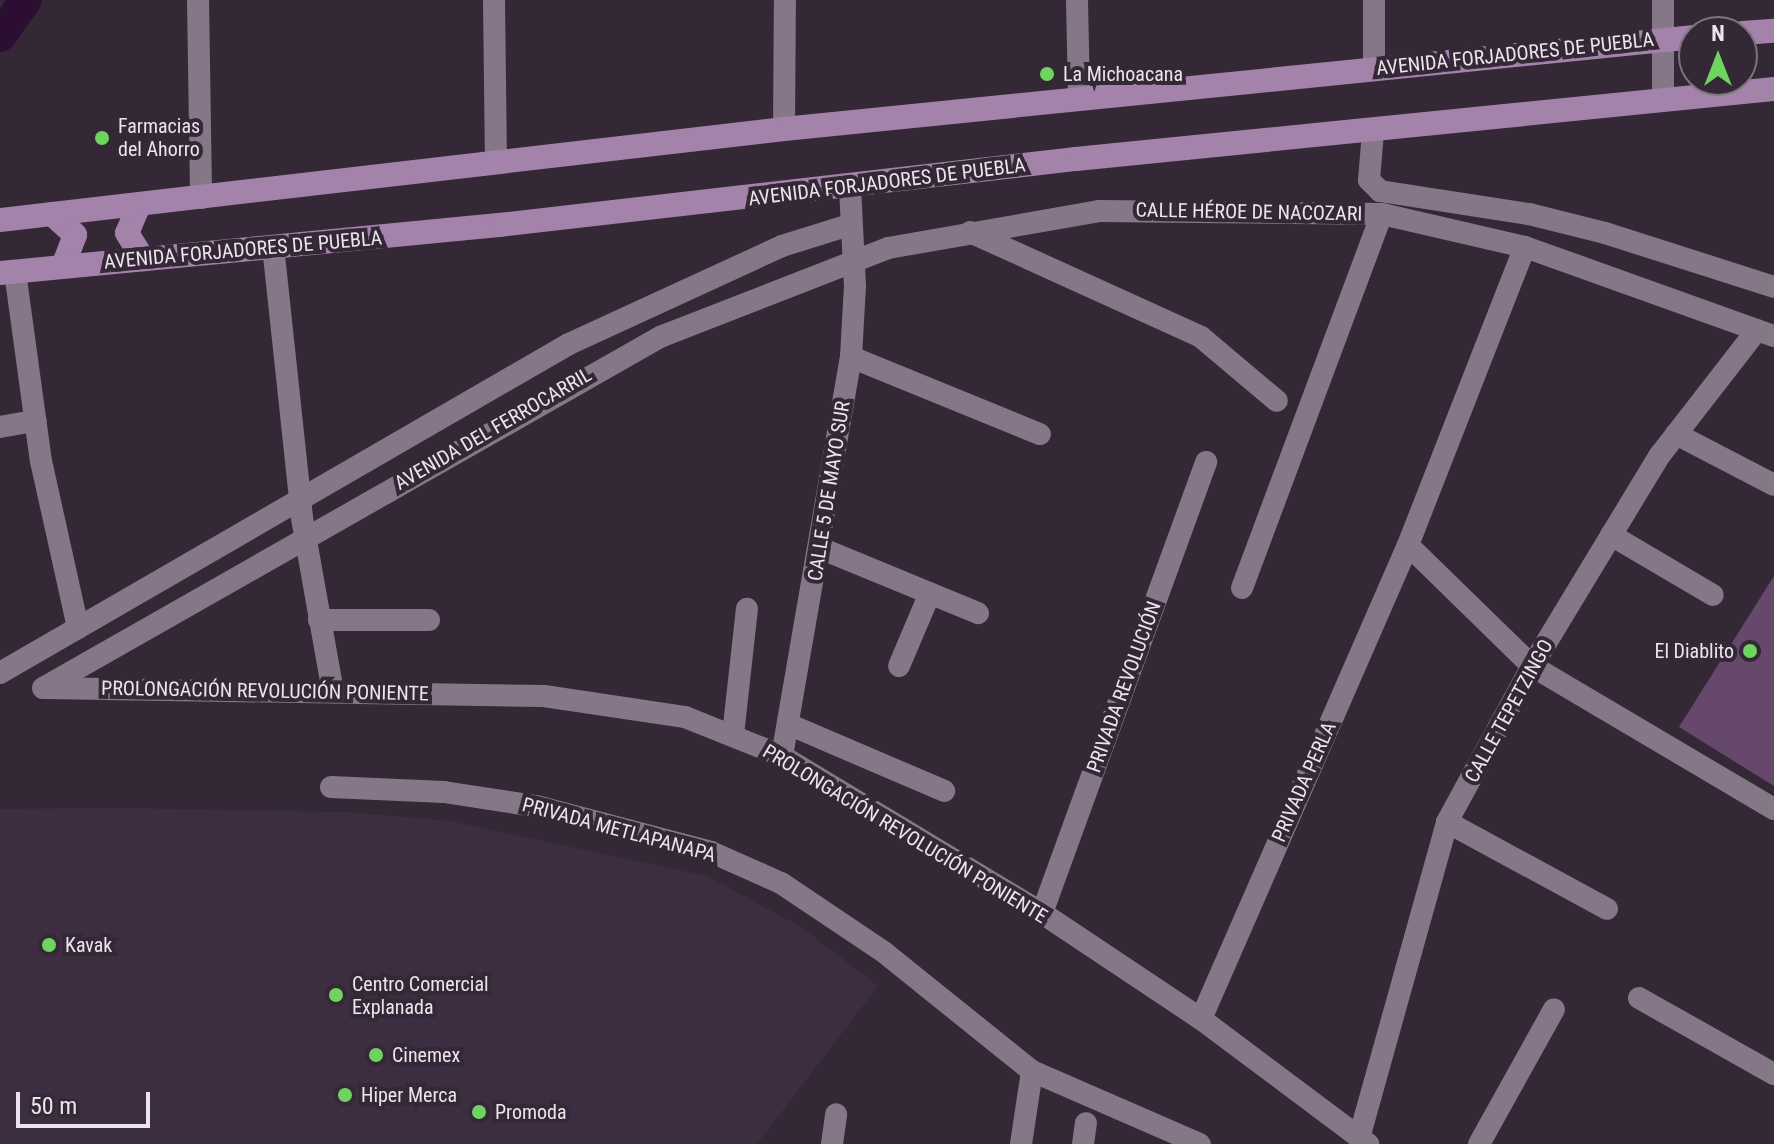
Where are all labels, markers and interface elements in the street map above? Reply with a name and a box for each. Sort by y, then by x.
north arrow [1678,16,1758,96]
text: N [1711,21,1725,46]
street label: AVENIDA FORJADORES DE PUEBLA [1375,27,1655,81]
place label: La Michoacana [1063,62,1183,86]
marker: La Michoacana [1038,65,1056,83]
place label: Farmacias del Ahorro [118,114,200,161]
marker: Farmacias del Ahorro [93,129,111,147]
street label: AVENIDA FORJADORES DE PUEBLA [747,153,1027,211]
street label: CALLE HÉROE DE NACOZARI [1135,198,1363,226]
street label: AVENIDA FORJADORES DE PUEBLA [103,226,383,274]
street label: AVENIDA DEL FERROCARRIL [390,363,596,495]
street label: CALLE 5 DE MAYO SUR [803,399,855,583]
street label: PRIVADA REVOLUCIÓN [1082,598,1166,776]
street label: CALLE TEPETZINGO [1460,635,1558,787]
place label: El Diablito [1654,639,1734,663]
marker: El Diablito [1741,642,1759,660]
street label: PROLONGACIÓN REVOLUCIÓN PONIENTE [101,676,429,706]
street label: PRIVADA PERLA [1267,718,1341,846]
street label: PROLONGACIÓN REVOLUCIÓN PONIENTE [758,739,1052,929]
street label: PRIVADA METLAPANAPA [520,793,718,867]
place label: Kavak [65,933,112,957]
marker: Kavak [40,936,58,954]
place label: Centro Comercial Explanada [352,972,489,1019]
marker: Centro Comercial Explanada [327,986,345,1004]
place label: Cinemex [392,1043,460,1067]
marker: Cinemex [367,1046,385,1064]
scale bar [20,1076,154,1126]
place label: Hiper Merca [361,1083,457,1107]
marker: Hiper Merca [336,1086,354,1104]
text: 50 m [30,1092,77,1120]
place label: Promoda [495,1100,567,1124]
marker: Promoda [470,1103,488,1121]

